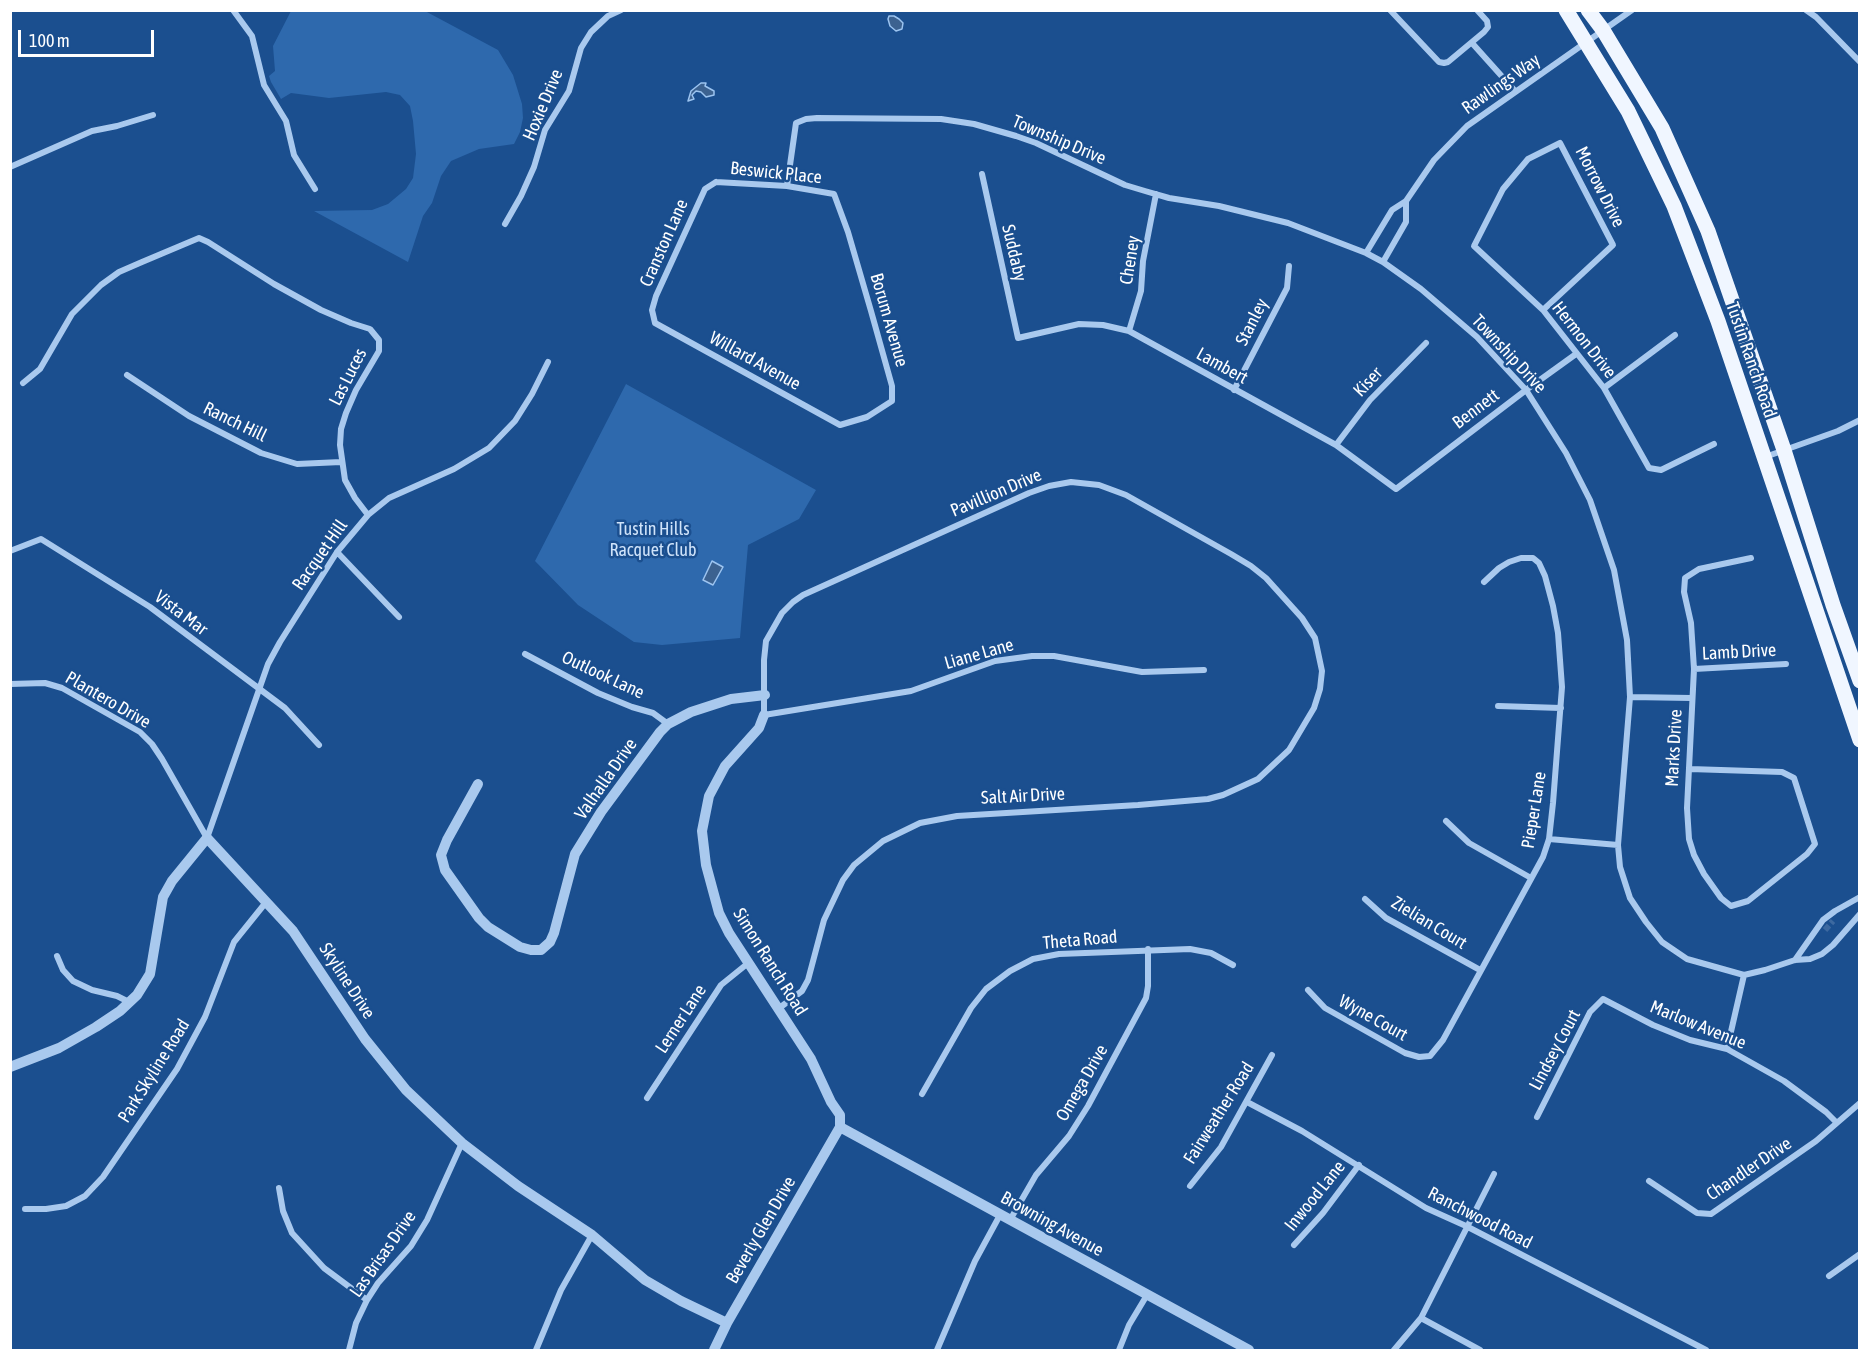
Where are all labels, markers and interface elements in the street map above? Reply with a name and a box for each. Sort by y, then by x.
scale bar [21,18,158,56]
text: 100 m [29,30,70,51]
street label: Rawlings Way [1458,49,1544,119]
street label: Hoxie Drive [518,66,568,144]
street label: Township Drive [1009,111,1109,169]
street label: Morrow Drive [1570,143,1630,231]
street label: Beswick Place [729,157,823,189]
street label: Cranston Lane [635,196,693,290]
street label: Suddaby [997,223,1031,283]
street label: Cheney [1115,234,1145,286]
street label: Borum Avenue [865,271,913,369]
street label: Stanley [1231,295,1273,349]
street label: Hermon Drive [1547,297,1621,383]
street label: Tustin Ranch Road [1721,299,1781,421]
street label: Township Drive [1467,310,1551,398]
street label: Willard Avenue [705,327,805,395]
street label: Lambert [1193,343,1251,389]
street label: Las Luces [325,345,371,409]
street label: Kiser [1349,363,1387,401]
street label: Bennett [1448,385,1504,433]
street label: Ranch Hill [200,397,270,447]
street label: Pavillion Drive [947,464,1045,522]
street label: Racquet Hill [288,516,352,594]
park label: Tustin Hills Racquet Club [609,518,697,560]
street label: Vista Mar [150,586,212,640]
street label: Liane Lane [942,634,1016,674]
street label: Lamb Drive [1701,639,1777,665]
street label: Outlook Lane [558,647,648,703]
street label: Plantero Drive [61,667,155,733]
street label: Marks Drive [1661,709,1687,787]
street label: Valhalla Drive [570,734,642,824]
street label: Pieper Lane [1517,770,1551,850]
street label: Salt Air Drive [980,783,1066,809]
street label: Zielian Court [1387,892,1471,954]
street label: Simon Ranch Road [728,904,812,1020]
street label: Theta Road [1042,926,1118,954]
street label: Skyline Drive [314,939,380,1023]
street label: Lerner Lane [651,981,711,1057]
street label: Wyne Court [1335,990,1411,1046]
street label: Marlow Avenue [1647,996,1749,1054]
street label: Lindsey Court [1525,1006,1585,1094]
street label: Park Skyline Road [114,1015,194,1127]
street label: Omega Drive [1051,1041,1113,1125]
street label: Fairweather Road [1179,1058,1259,1168]
street label: Chandler Drive [1702,1133,1796,1205]
street label: Inwood Lane [1280,1157,1350,1235]
street label: Beverly Glen Drive [722,1173,800,1287]
street label: Ranchwood Road [1424,1182,1536,1254]
street label: Browning Avenue [997,1187,1107,1261]
street label: Las Brisas Drive [345,1207,421,1301]

